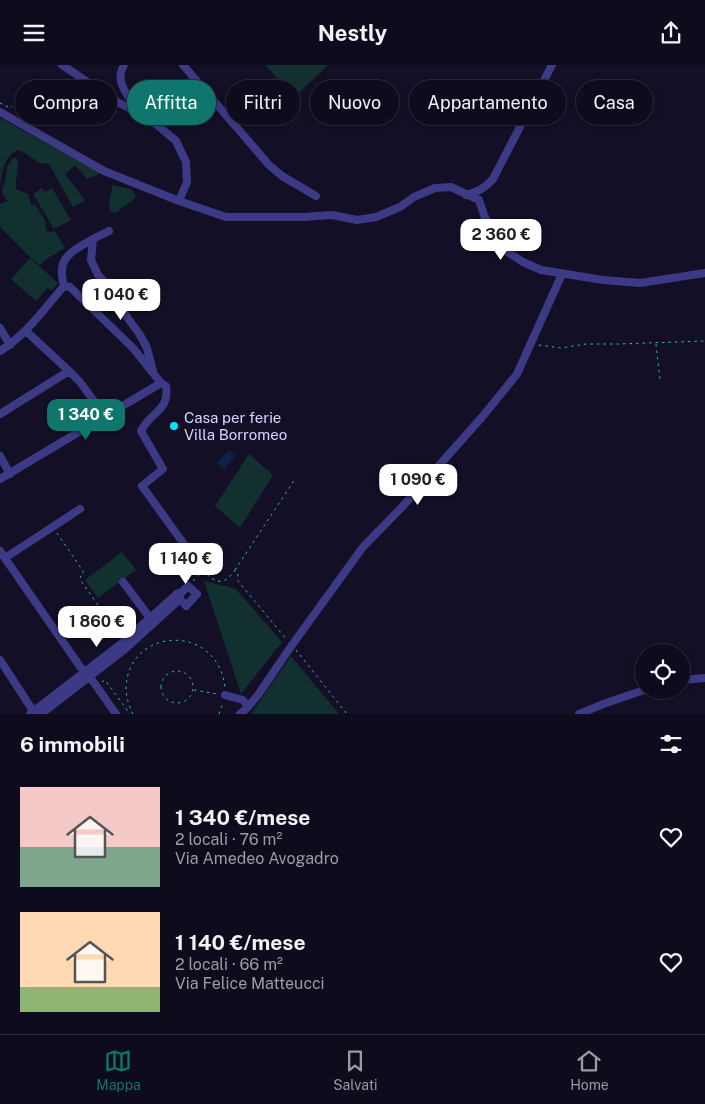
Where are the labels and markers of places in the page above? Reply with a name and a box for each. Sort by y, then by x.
pin: 2 360 € [455,219,547,261]
pin: 1 040 € [75,279,167,321]
pin: 1 340 € [40,399,132,441]
place label: Casa per ferie Villa Borromeo [184,409,287,443]
marker: Casa per ferie Villa Borromeo [168,420,180,432]
pin: 1 090 € [372,463,464,506]
pin: 1 140 € [140,543,232,585]
pin: 1 860 € [51,605,143,648]

